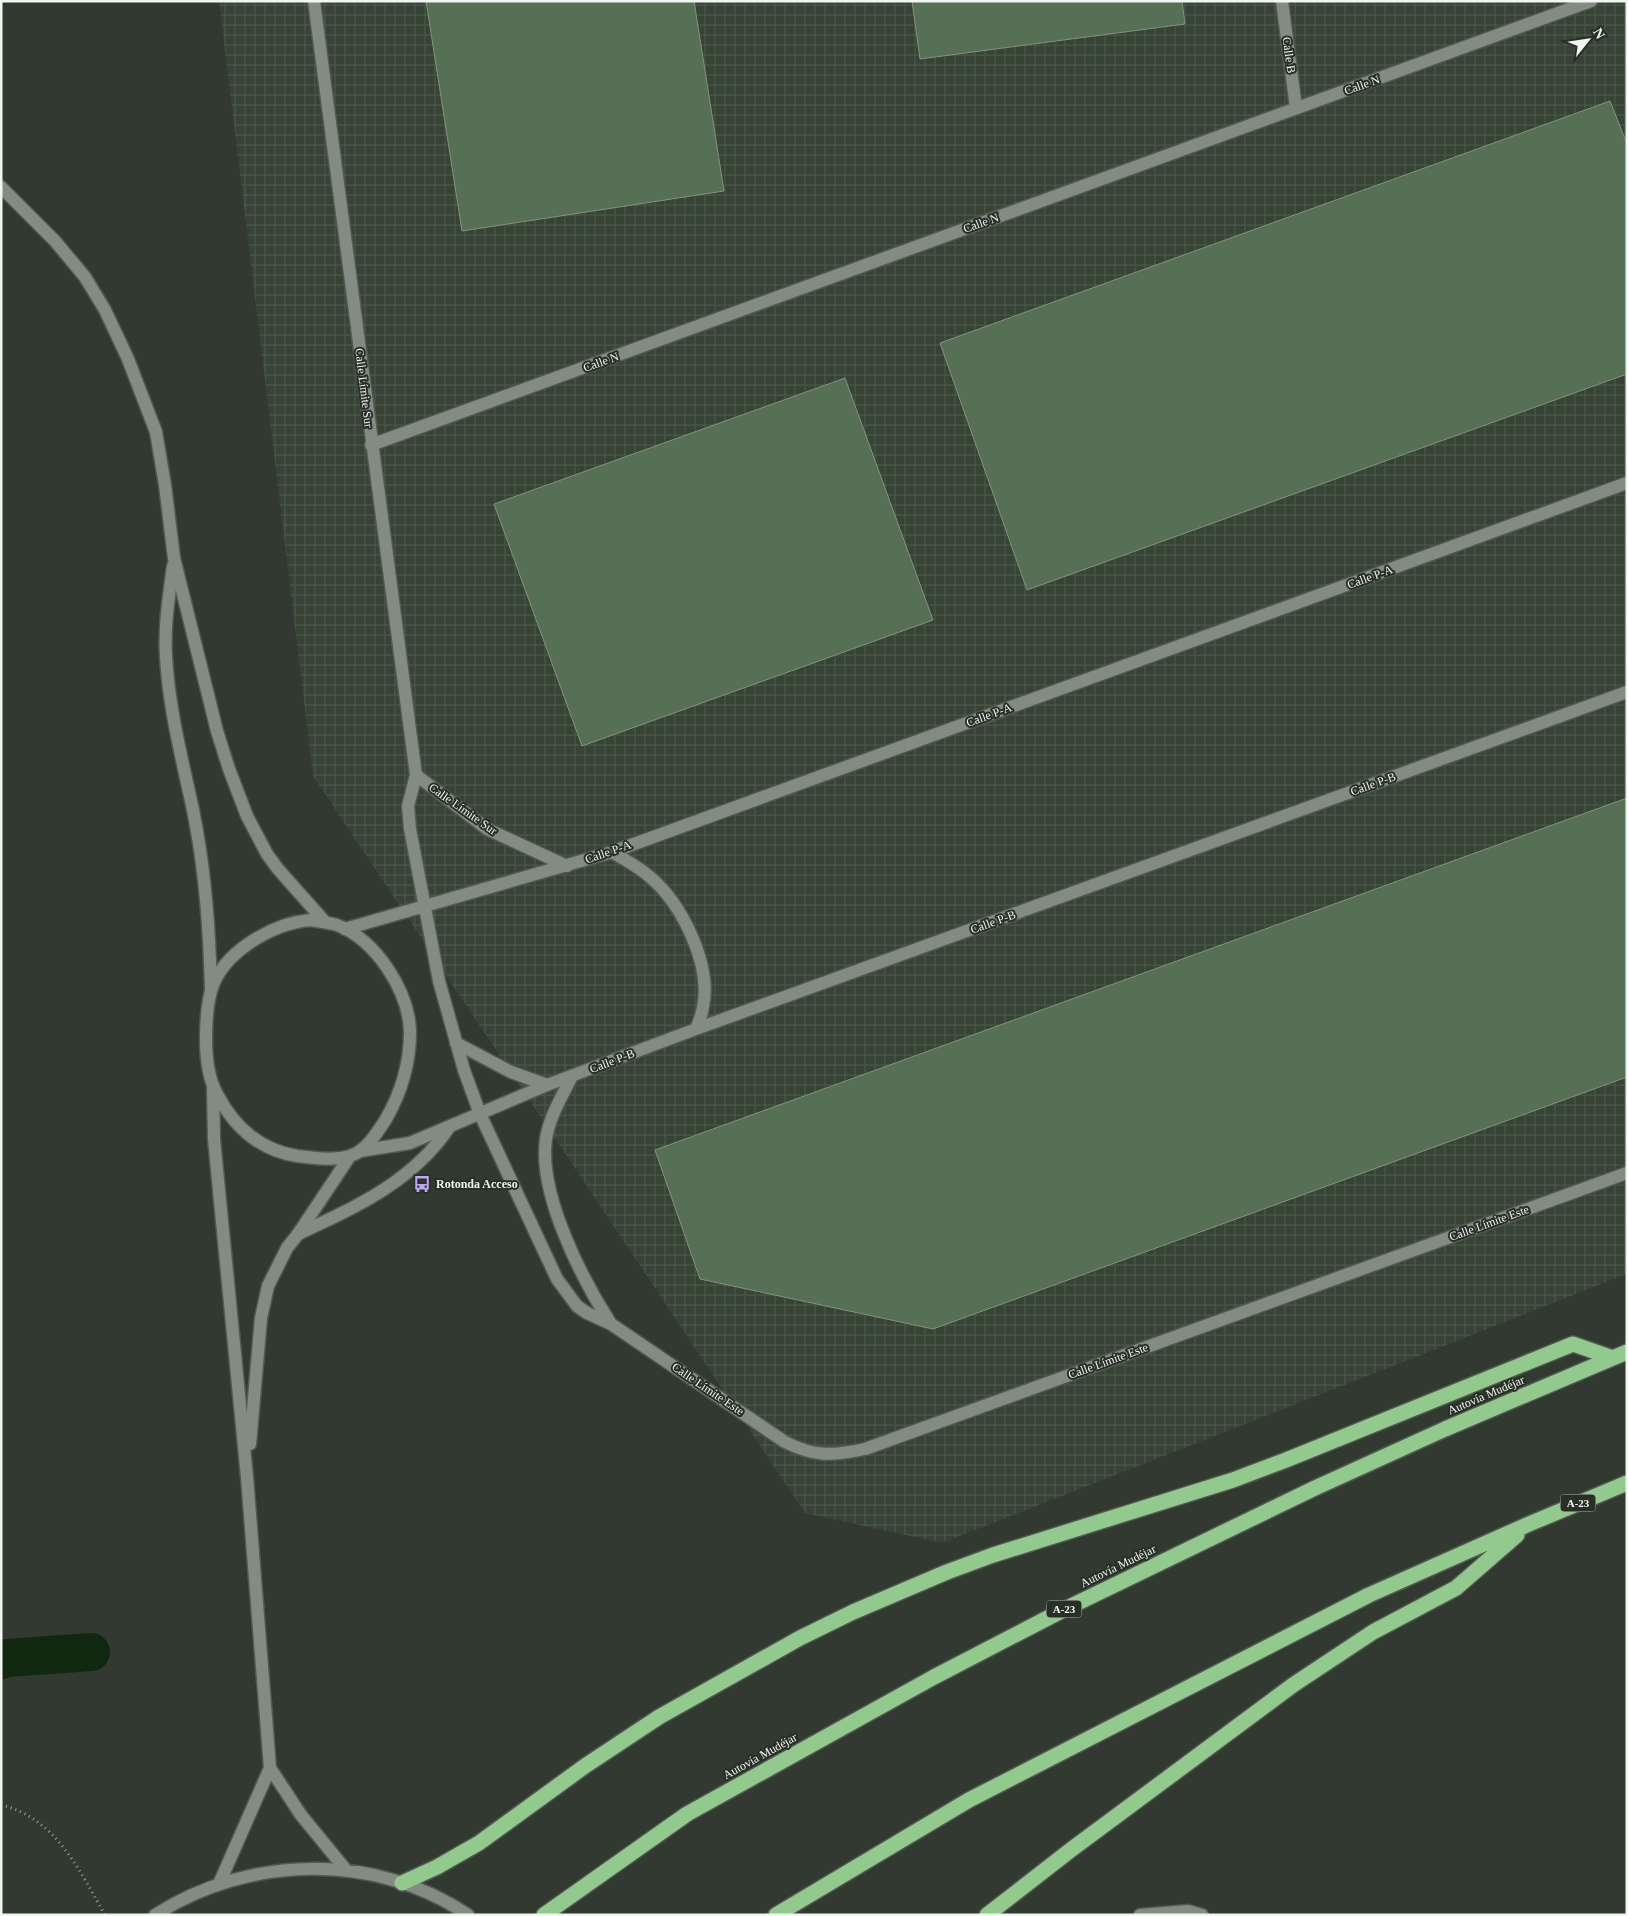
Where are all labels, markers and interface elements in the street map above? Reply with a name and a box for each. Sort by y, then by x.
north arrow [1563,15,1613,65]
text: N [1590,26,1608,42]
street label: Calle B [1280,36,1298,74]
street label: Calle N [1342,72,1382,98]
street label: Calle N [961,210,1001,236]
street label: Calle Límite Sur [352,347,376,429]
street label: Calle N [581,349,621,375]
street label: Calle P-A [1345,562,1395,592]
street label: Calle P-A [964,700,1014,730]
street label: Calle P-B [1349,769,1397,799]
street label: Calle Límite Sur [426,780,500,838]
street label: Calle P-A [583,838,633,866]
street label: Calle P-B [969,907,1017,937]
street label: Calle P-B [588,1046,636,1076]
bus stop icon: Rotonda Acceso [412,1174,432,1194]
place label: Rotonda Acceso [436,1177,518,1191]
street label: Calle Límite Este [1447,1202,1531,1244]
street label: Calle Límite Este [1066,1340,1150,1382]
street label: Calle Límite Este [669,1360,747,1418]
street label: Autovía Mudéjar [1445,1372,1527,1418]
road number: A-23 [1560,1495,1596,1512]
street label: Autovía Mudéjar [1078,1542,1158,1590]
road number: A-23 [1046,1600,1082,1618]
street label: Autovía Mudéjar [721,1730,799,1782]

